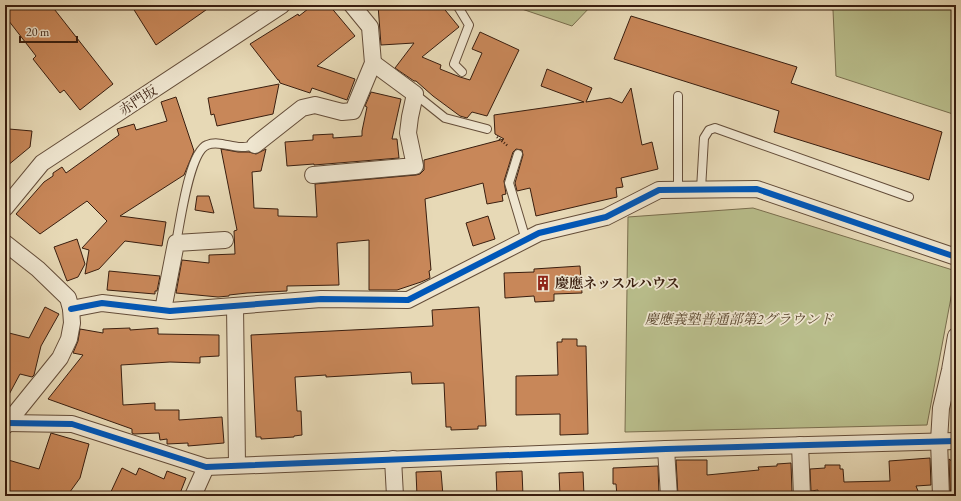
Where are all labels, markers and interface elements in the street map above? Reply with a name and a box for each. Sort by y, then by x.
scale bar [20,18,77,44]
text: 20 m [26,24,50,40]
street label: 赤門坂 [115,81,161,119]
building icon: 慶應ネッスルハウス [534,274,552,292]
place label: 慶應ネッスルハウス [555,274,680,292]
park label: 慶應義塾普通部第2グラウンド [645,310,834,328]

